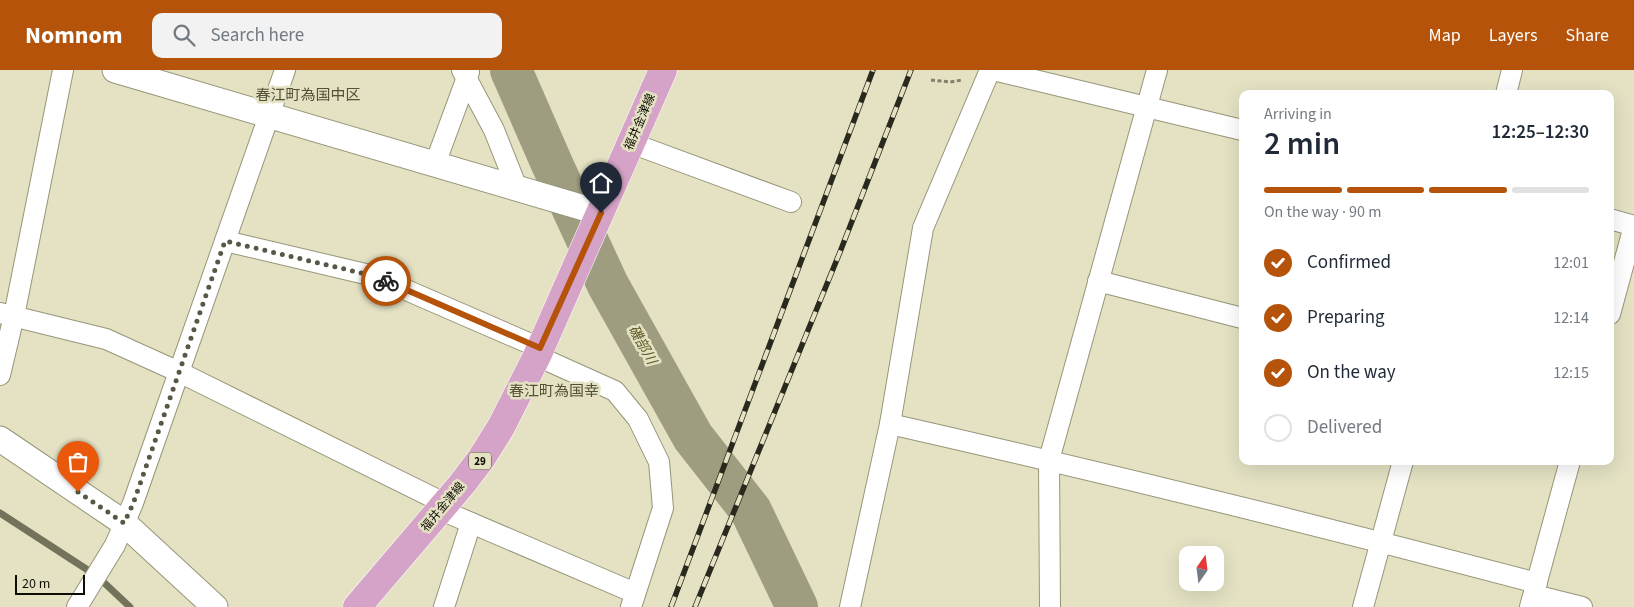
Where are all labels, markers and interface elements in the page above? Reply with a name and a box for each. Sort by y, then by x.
search box [152,13,502,58]
text: Nomnom [25,18,122,53]
icon: search [170,21,198,49]
text: Search here [210,22,304,49]
text: Map [1429,23,1461,48]
text: Layers [1489,23,1538,48]
text: Share [1566,23,1609,48]
district label: 春江町為国中区 [255,85,361,106]
street label: 福井金津線 [620,91,660,153]
text: Arriving in [1264,103,1332,125]
text: 12:25–12:30 [1491,119,1589,146]
text: 2 min [1264,121,1340,167]
pin [580,162,622,213]
icon: home [587,169,615,197]
text: On the way · 90 m [1264,201,1381,223]
icon: check [1264,249,1292,277]
text: Confirmed [1307,249,1391,276]
text: 12:01 [1553,252,1589,274]
courier [361,256,411,306]
icon: bike [372,267,400,295]
icon: check [1264,304,1292,332]
text: Preparing [1307,304,1385,331]
text: 12:14 [1553,307,1589,329]
water label: 磯部川 [623,322,662,370]
icon: check [1264,359,1292,387]
text: On the way [1307,359,1396,386]
text: 12:15 [1553,362,1589,384]
district label: 春江町為国幸 [509,381,599,402]
text: Delivered [1307,414,1382,441]
pin [57,441,99,492]
icon: bag [64,448,92,476]
road number: 29 [469,452,491,470]
street label: 福井金津線 [417,479,469,535]
north arrow [1179,546,1224,591]
map controls [1179,546,1224,591]
scale bar [15,572,85,595]
text: 20 m [22,574,50,594]

